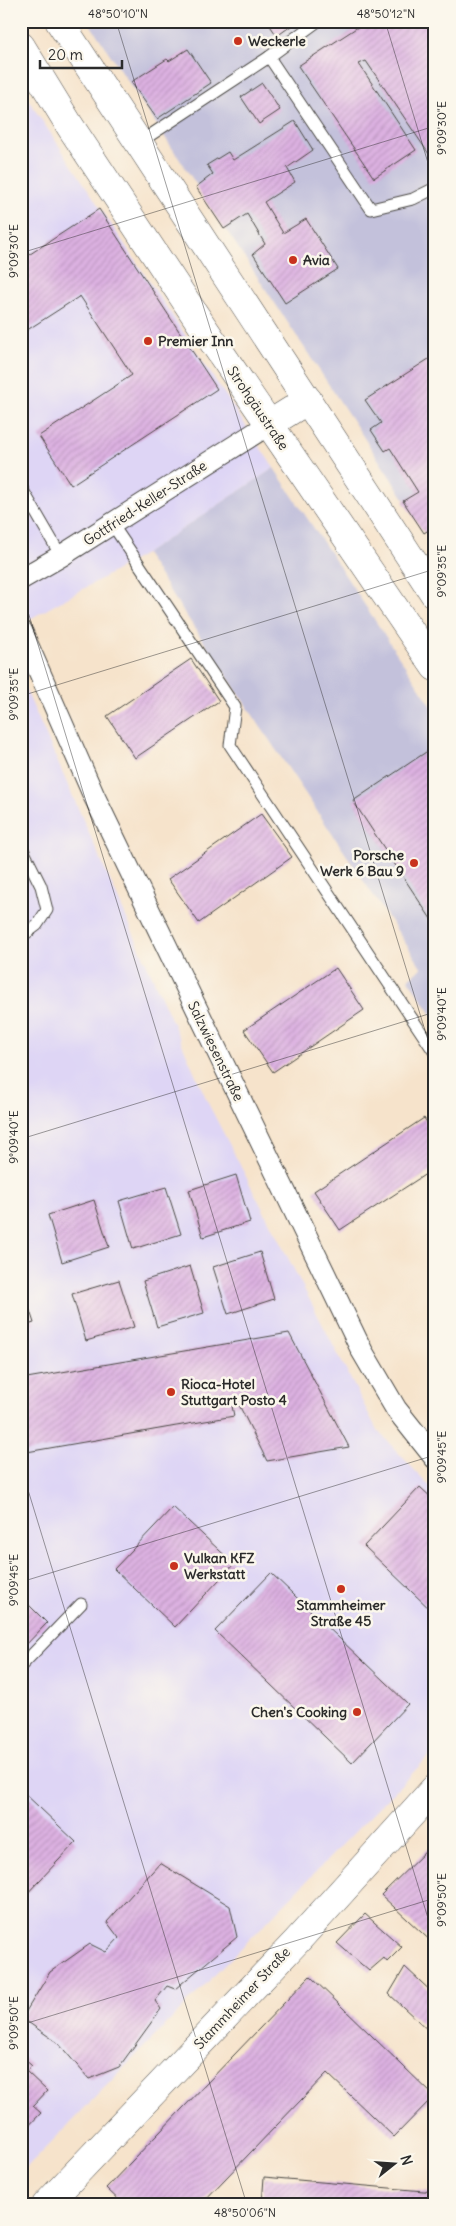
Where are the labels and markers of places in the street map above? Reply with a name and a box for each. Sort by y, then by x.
place label: Weckerle [248,32,306,50]
marker: Weckerle [232,35,244,47]
place label: Avia [303,251,330,269]
marker: Avia [287,254,299,266]
place label: Premier Inn [158,332,233,350]
marker: Premier Inn [142,335,154,347]
place label: Porsche Werk 6 Bau 9 [320,846,404,880]
marker: Porsche Werk 6 Bau 9 [408,857,420,869]
place label: Rioca-Hotel Stuttgart Posto 4 [181,1375,287,1409]
marker: Rioca-Hotel Stuttgart Posto 4 [165,1386,177,1398]
place label: Vulkan KFZ Werkstatt [184,1549,255,1583]
marker: Vulkan KFZ Werkstatt [168,1560,180,1572]
marker: Stammheimer Straße 45 [335,1583,347,1595]
place label: Stammheimer Straße 45 [296,1596,386,1630]
place label: Chen's Cooking [251,1703,347,1721]
marker: Chen's Cooking [351,1706,363,1718]

